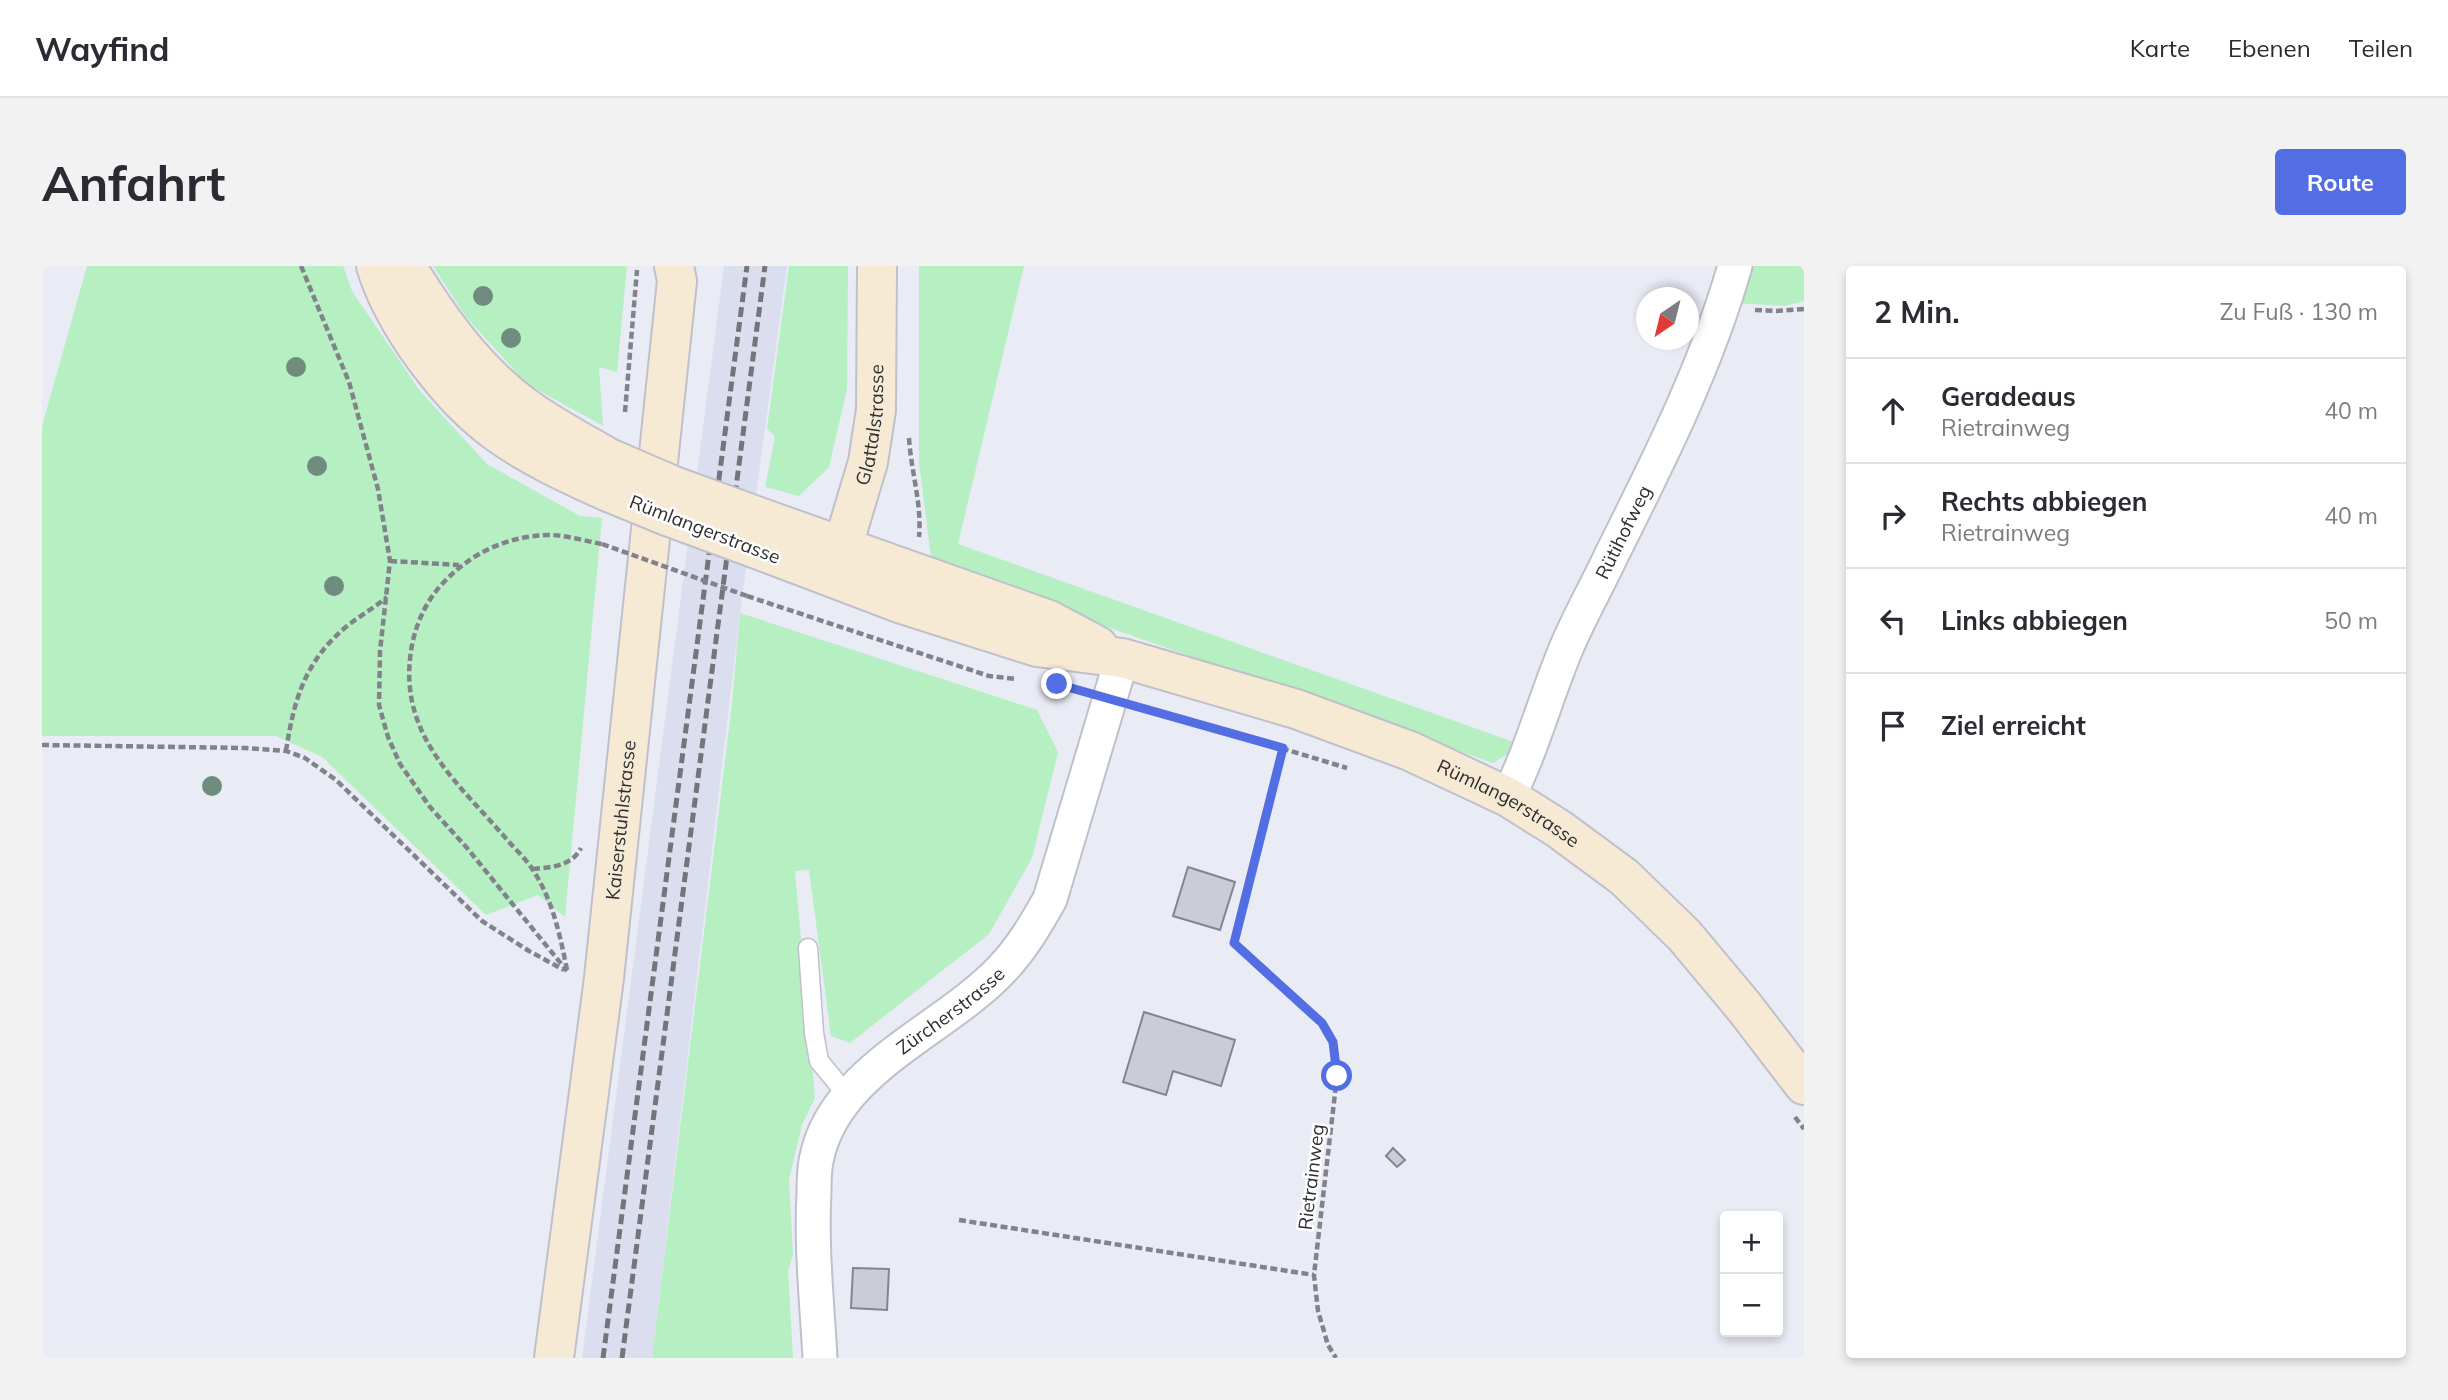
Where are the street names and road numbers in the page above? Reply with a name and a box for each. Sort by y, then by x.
street label: Glattalstrasse [850,364,888,488]
street label: Rütihofweg [1590,481,1656,583]
street label: Rümlangerstrasse [626,489,784,569]
street label: Kaiserstuhlstrasse [600,739,641,901]
street label: Rümlangerstrasse [1433,754,1585,852]
street label: Zürcherstrasse [891,962,1010,1060]
street label: Rietrainweg [1293,1123,1329,1231]

